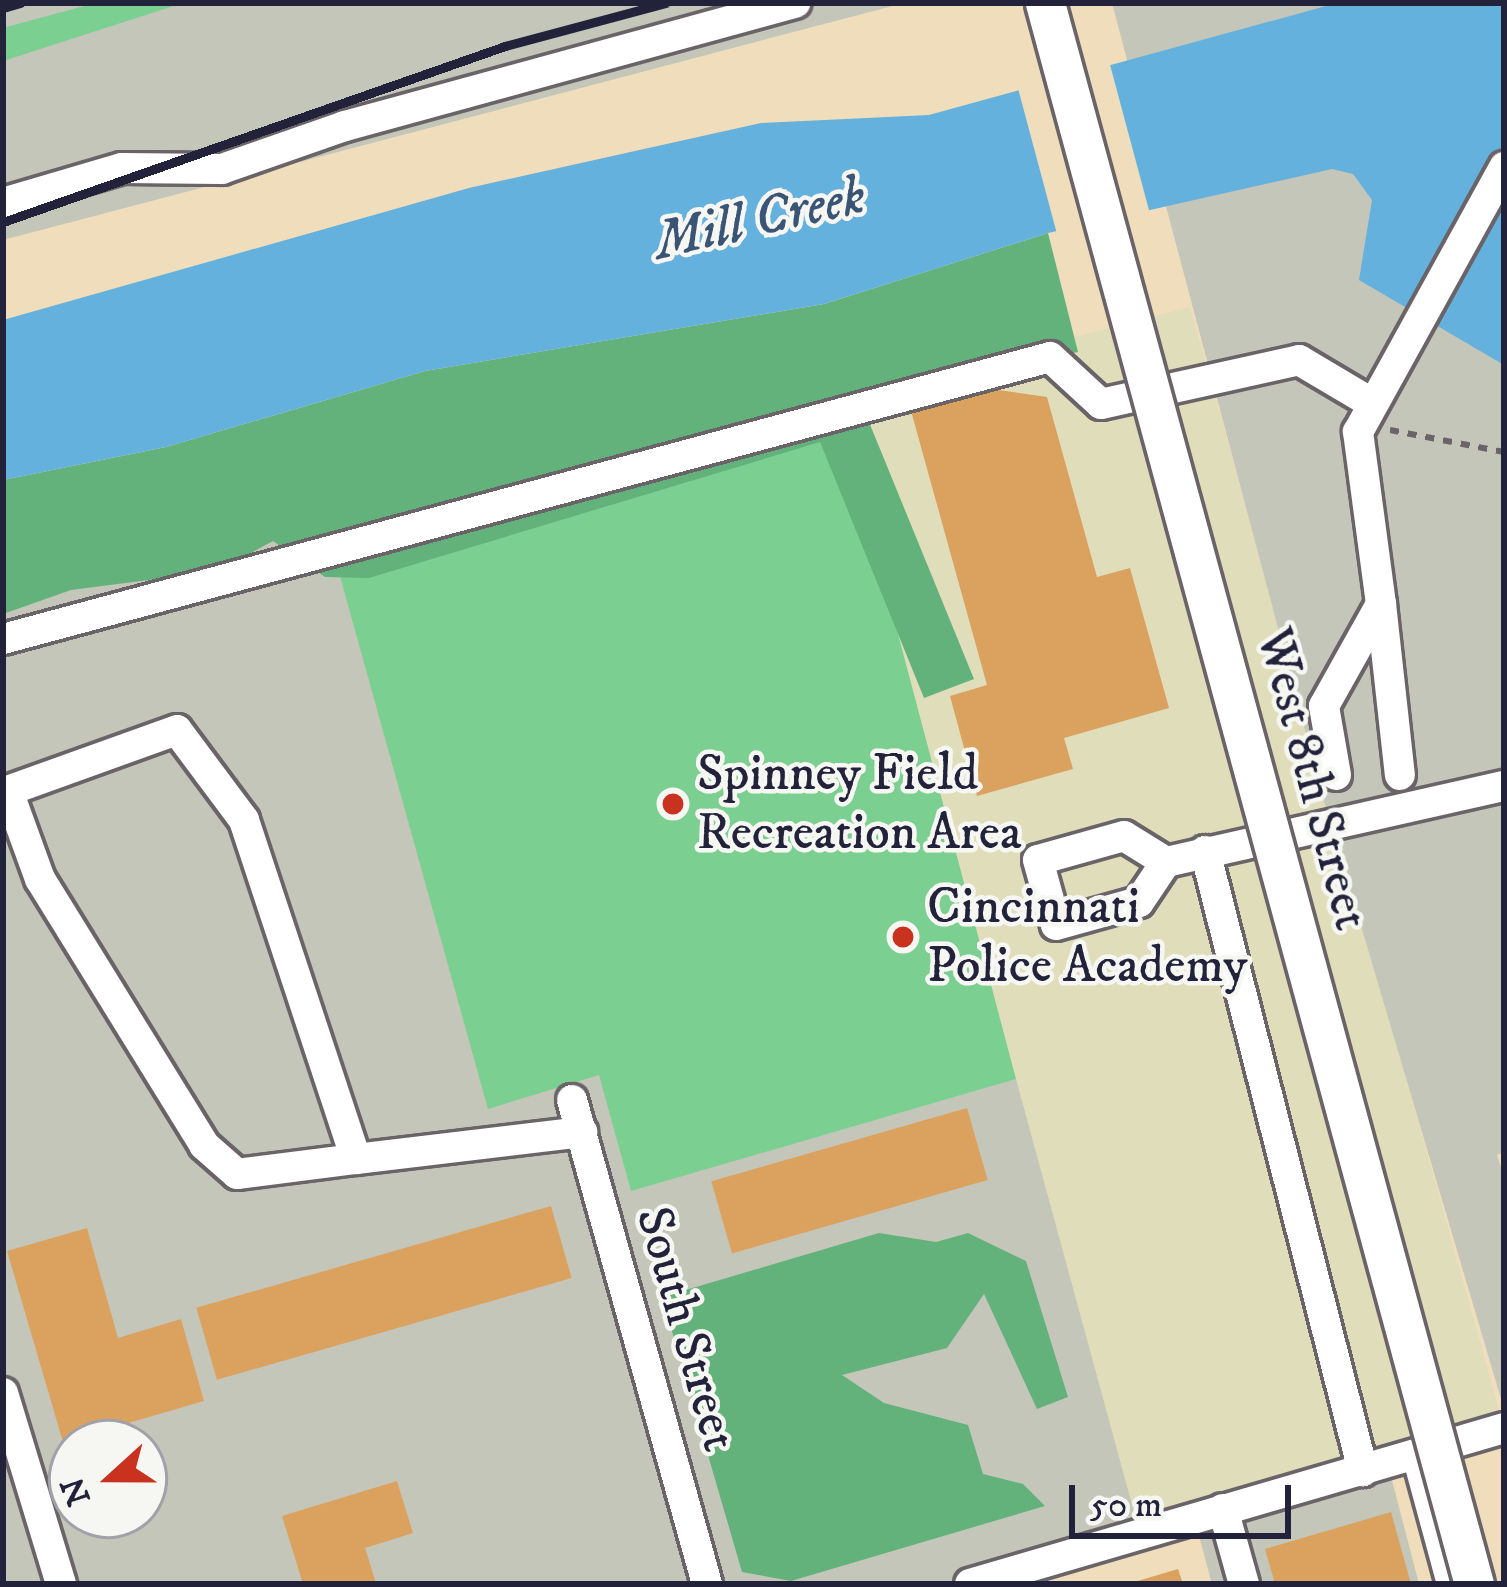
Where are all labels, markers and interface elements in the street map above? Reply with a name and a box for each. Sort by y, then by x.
water label: Mill Creek [648,164,872,276]
street label: West 8th Street [1242,621,1382,937]
place label: Spinney Field Recreation Area [697,744,1022,864]
marker: Spinney Field Recreation Area [660,791,686,817]
place label: Cincinnati Police Academy [927,877,1248,997]
marker: Cincinnati Police Academy [890,924,916,950]
street label: South Street [622,1200,750,1458]
north arrow [48,1419,168,1539]
scale bar [1075,1461,1297,1535]
text: N [53,1471,101,1511]
text: 50 m [1090,1483,1162,1528]

